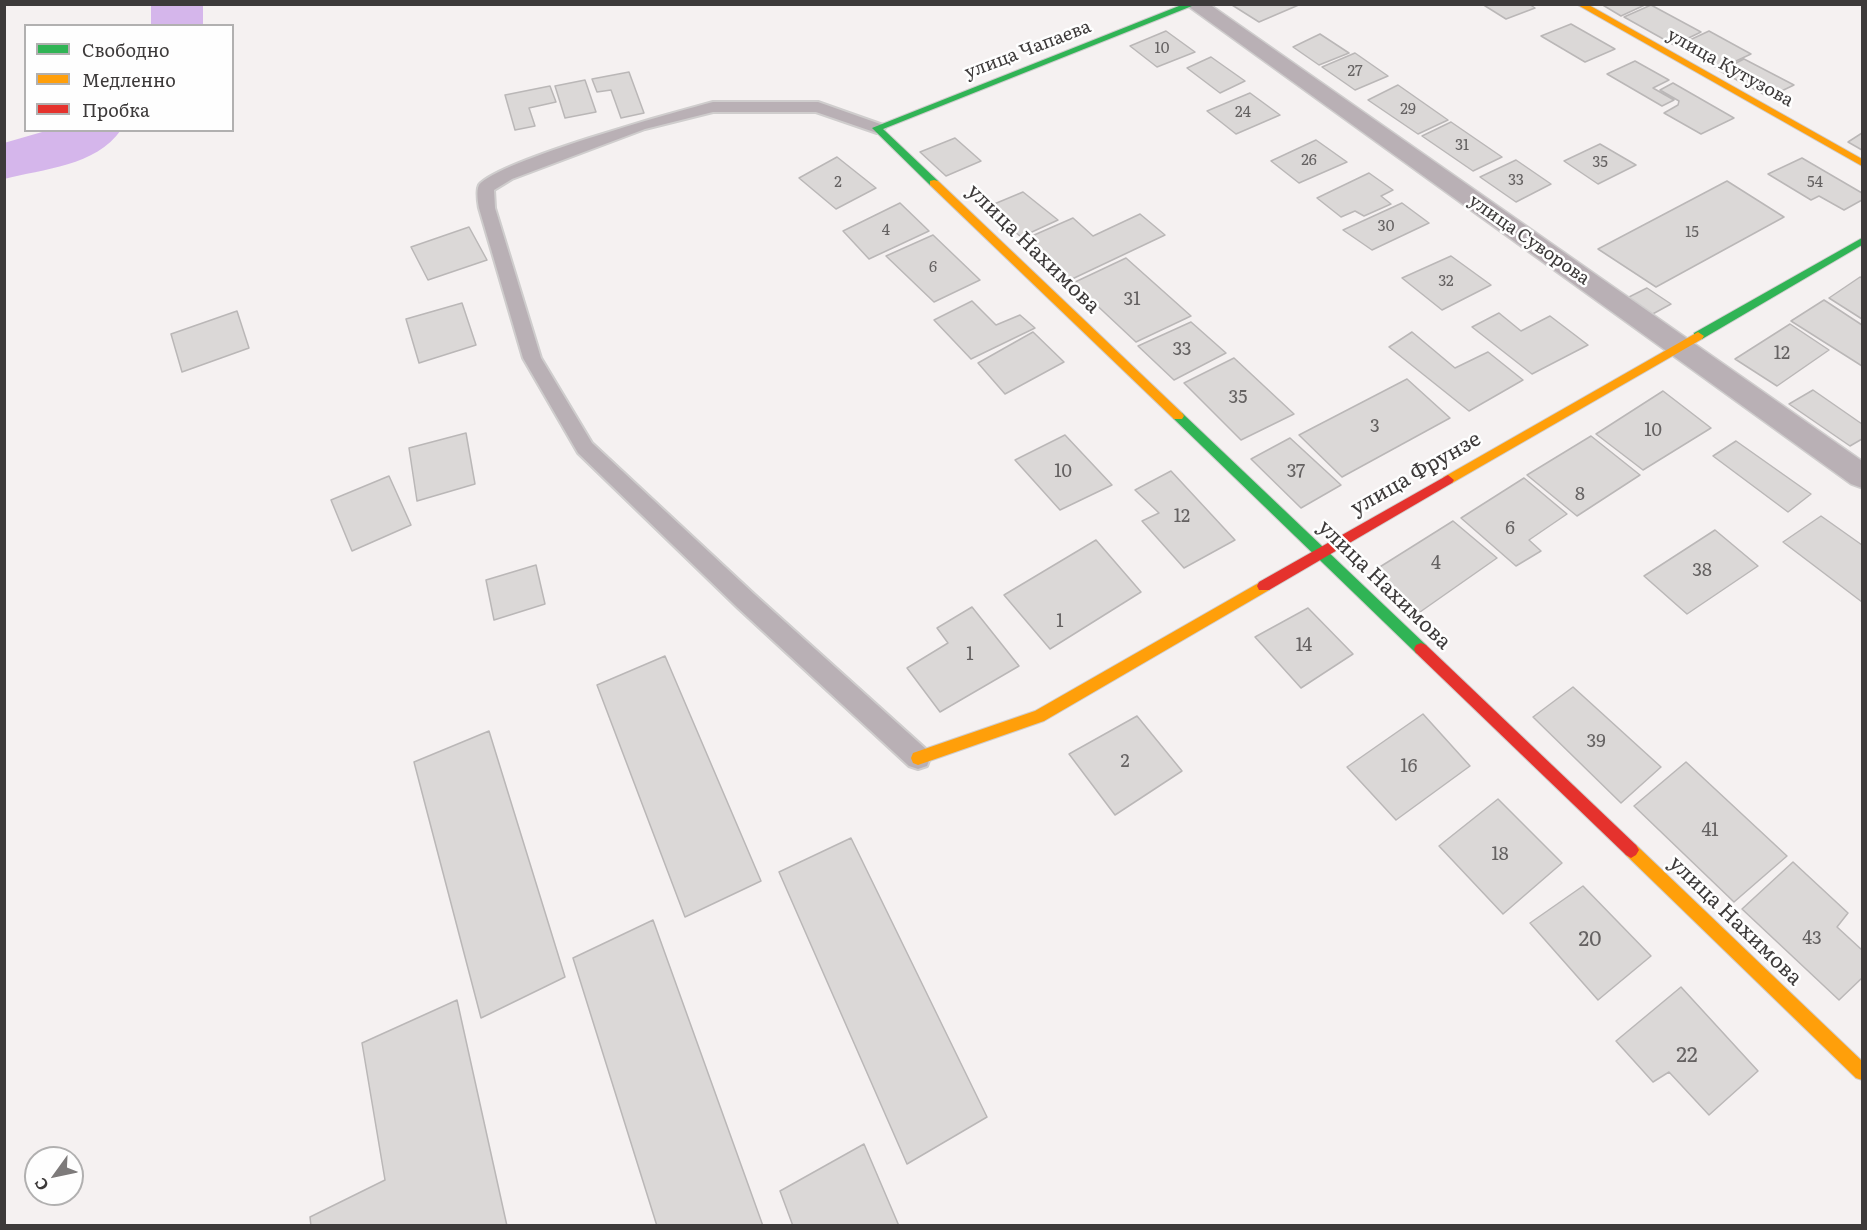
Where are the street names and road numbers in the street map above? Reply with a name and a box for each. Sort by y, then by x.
street label: улица Чапаева [962,16,1094,84]
street label: улица Кутузова [1663,24,1797,112]
street label: улица Нахимова [961,179,1105,319]
street label: улица Суворова [1464,190,1594,290]
street label: улица Фрунзе [1346,427,1486,521]
street label: улица Нахимова [1312,515,1456,655]
street label: улица Нахимова [1663,851,1807,991]

